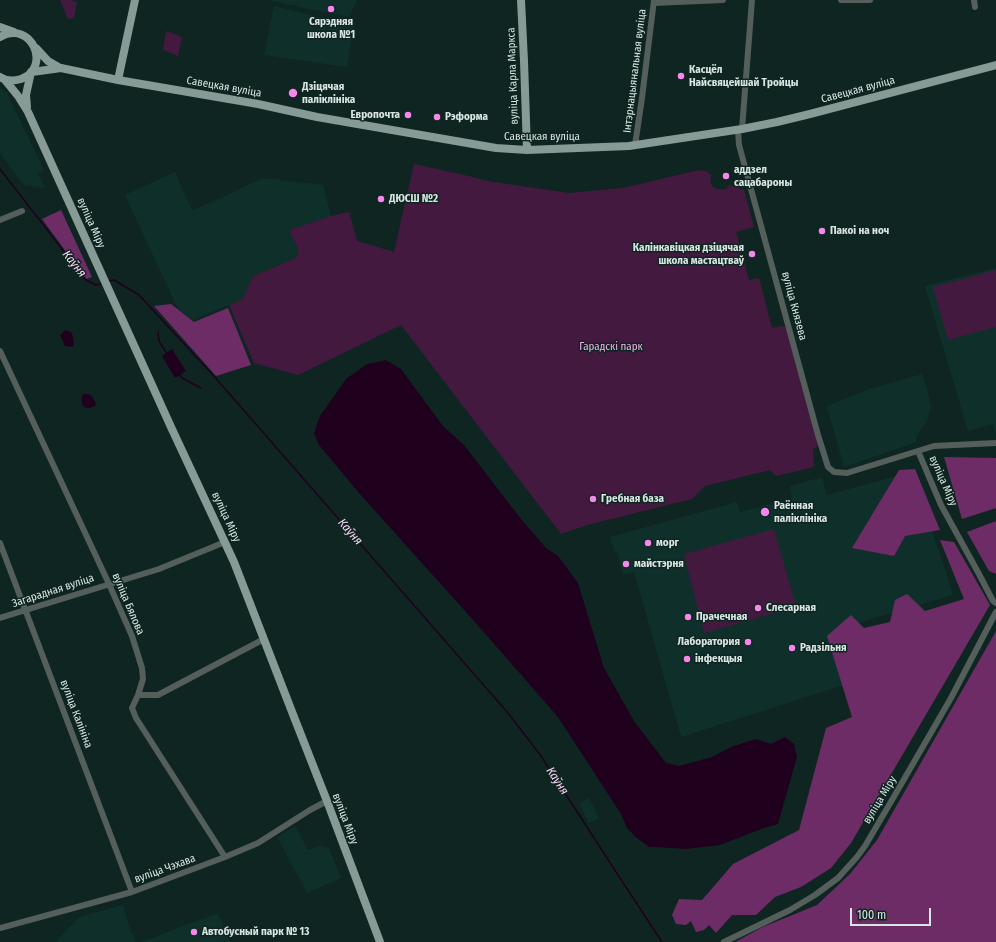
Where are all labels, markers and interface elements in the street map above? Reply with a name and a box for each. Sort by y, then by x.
marker: Сярэдняя школа №1 [326,4,336,14]
street label: Інтэрнацыянальная вуліца [621,8,649,134]
place label: Сярэдняя школа №1 [307,15,355,41]
street label: вуліца Карла Маркса [505,27,521,125]
place label: Касцёл Найсвяцейшай Тройцы [689,63,798,89]
marker: Касцёл Найсвяцейшай Тройцы [676,71,686,81]
street label: Савецкая вуліца [186,74,262,100]
street label: Савецкая вуліца [820,74,896,106]
place label: Дзіцячая паліклініка [302,80,355,106]
marker: Дзіцячая паліклініка [287,87,299,99]
place label: Европочта [350,108,400,122]
marker: Европочта [403,110,413,120]
place label: Рэформа [445,110,488,124]
marker: Рэформа [432,112,442,122]
street label: Савецкая вуліца [504,130,580,144]
place label: аддзел сацабароны [734,163,792,189]
marker: аддзел сацабароны [721,171,731,181]
place label: ДЮСШ №2 [389,192,438,206]
marker: ДЮСШ №2 [376,194,386,204]
street label: вуліца Міру [74,196,108,250]
place label: Пакоі на ноч [830,224,889,238]
marker: Пакоі на ноч [817,226,827,236]
place label: Калінкавіцкая дзіцячая школа мастацтваў [633,241,744,267]
water label: Каўня [59,248,89,280]
marker: Калінкавіцкая дзіцячая школа мастацтваў [747,249,757,259]
street label: вуліца Князева [778,270,810,342]
park label: Гарадскі парк [579,340,643,354]
street label: вуліца Міру [926,454,960,508]
street label: вуліца Міру [209,490,243,544]
place label: Гребная база [601,492,664,506]
marker: Гребная база [588,494,598,504]
place label: Раённая паліклініка [774,499,827,525]
marker: Раённая паліклініка [759,506,771,518]
water label: Каўня [335,516,365,548]
place label: морг [656,536,679,550]
marker: морг [643,538,653,548]
place label: майстэрня [634,557,684,571]
marker: майстэрня [621,559,631,569]
street label: Загарадная вуліца [10,571,96,611]
street label: вуліца Бялова [109,571,147,637]
place label: Слесарная [766,601,816,615]
marker: Слесарная [753,603,763,613]
place label: Прачечная [696,610,747,624]
marker: Прачечная [683,612,693,622]
place label: Лаборатория [678,635,740,649]
marker: Лаборатория [743,637,753,647]
place label: Радзільня [800,641,847,655]
marker: Радзільня [787,643,797,653]
place label: інфекцыя [695,652,742,666]
marker: інфекцыя [682,654,692,664]
street label: вуліца Калініна [57,678,95,750]
water label: Каўня [543,764,571,798]
street label: вуліца Міру [861,774,899,826]
street label: вуліца Міру [329,792,361,846]
street label: вуліца Чэхава [133,852,197,886]
scale bar [852,900,933,926]
text: 100 m [857,908,886,922]
place label: Автобусный парк № 13 [202,925,309,939]
marker: Автобусный парк № 13 [189,927,199,937]

